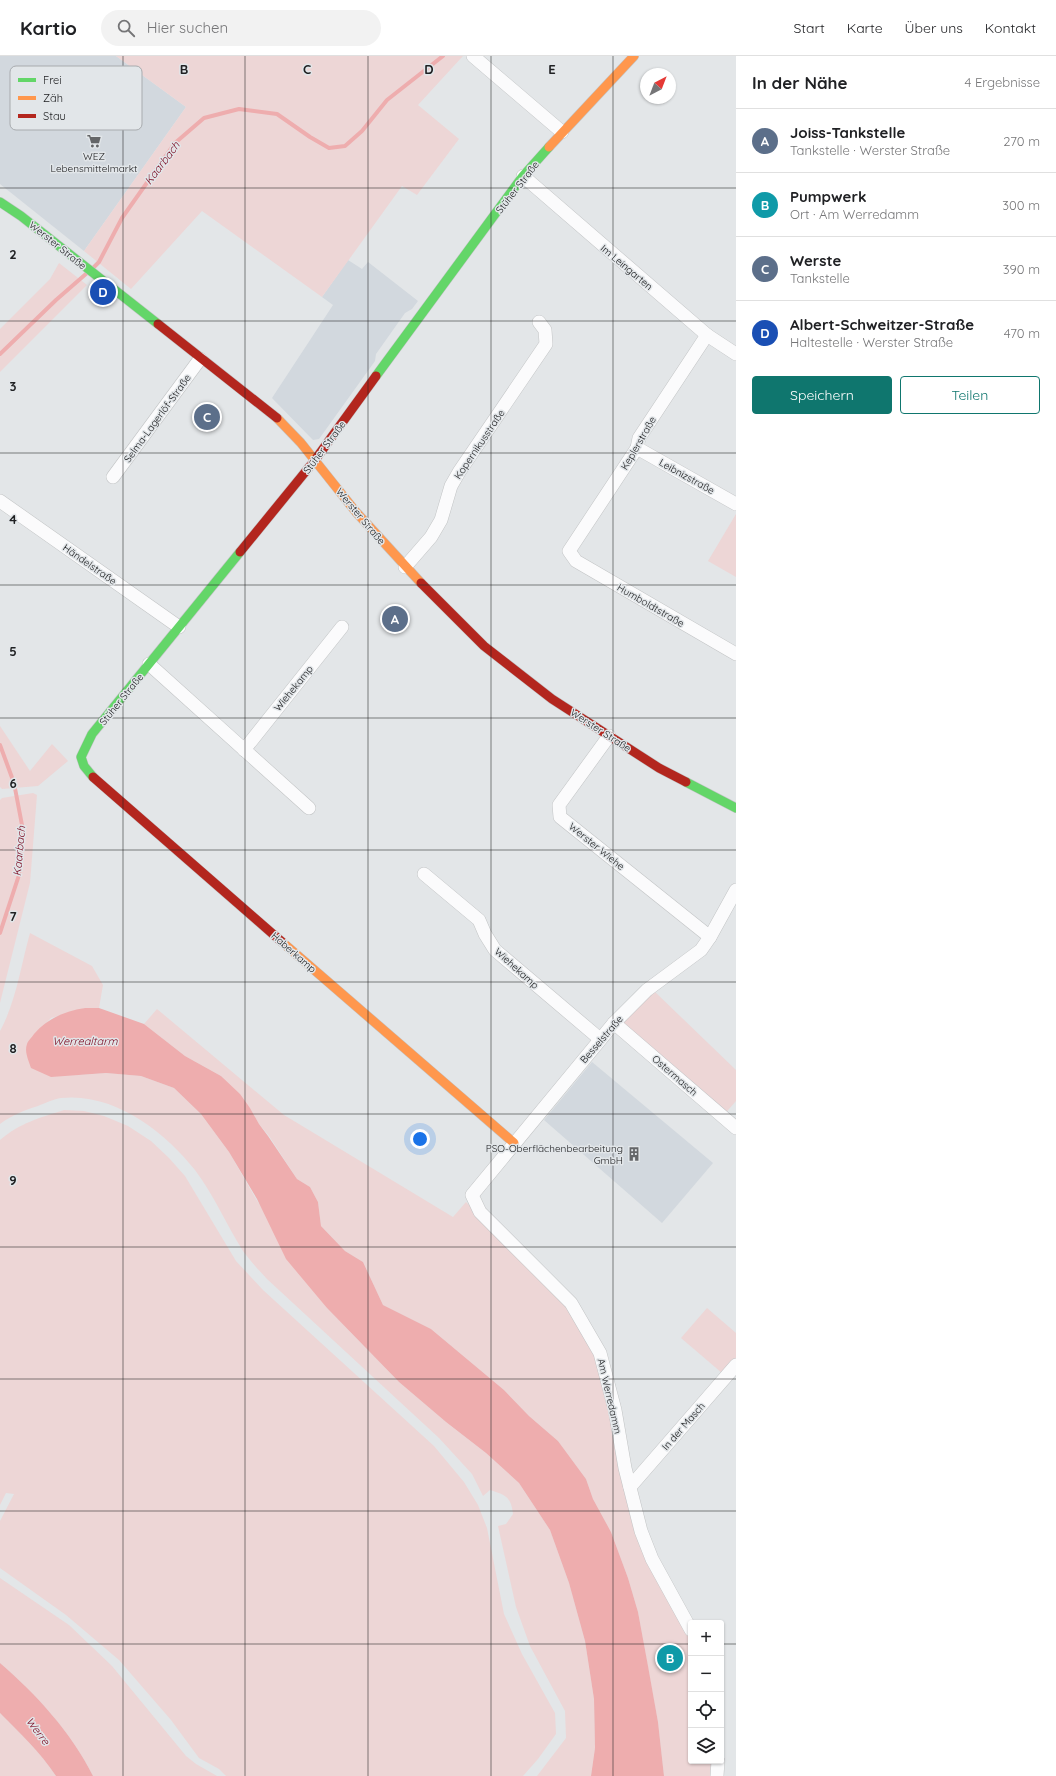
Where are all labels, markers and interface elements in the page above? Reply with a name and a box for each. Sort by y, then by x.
search box [101,10,381,46]
text: Kartio [20,16,77,40]
icon: search [115,17,137,39]
text: Hier suchen [147,18,228,37]
text: Start [793,19,825,37]
text: Karte [847,19,883,37]
text: Über uns [905,19,963,37]
text: Kontakt [985,19,1036,37]
text: B [180,61,188,77]
text: C [303,61,311,77]
text: D [424,61,434,77]
text: E [548,61,556,77]
legend [10,66,142,130]
north arrow [640,68,676,104]
text: In der Nähe [752,72,848,93]
text: Frei [43,73,62,87]
text: 4 Ergebnisse [964,74,1040,90]
text: Zäh [43,91,63,105]
text: Stau [43,109,66,123]
text: Joiss-Tankstelle [790,123,905,142]
supermarket icon: WEZ Lebensmittelmarkt [86,133,102,149]
text: A [761,133,769,149]
text: 270 m [1003,133,1040,149]
water label: Kaarbach [141,138,183,187]
text: Tankstelle · Werster Straße [790,142,950,158]
place label: WEZ Lebensmittelmarkt [51,150,138,175]
street label: Stüher Straße [493,158,542,216]
text: Pumpwerk [790,187,866,206]
text: B [761,197,769,213]
text: 300 m [1002,197,1040,213]
text: Ort · Am Werredamm [790,206,919,222]
street label: Werster Straße [26,218,89,273]
street label: Im Leingarten [598,242,655,293]
text: 2 [9,246,17,262]
text: Werste [790,251,841,270]
text: C [761,261,769,277]
text: 390 m [1003,261,1040,277]
text: Tankstelle [790,270,850,286]
pin: D [90,277,116,307]
text: Albert-Schweitzer-Straße [790,315,974,334]
text: D [760,325,770,341]
text: 470 m [1004,325,1040,341]
text: Haltestelle · Werster Straße [790,334,953,350]
street label: Selma-Lagerlöf-Straße [121,371,194,465]
button: Speichern [752,376,892,414]
button: Teilen [900,376,1040,414]
text: 3 [10,378,17,394]
pin: C [194,402,220,432]
street label: Kopernikusstraße [451,407,508,482]
street label: Keplerstraße [618,414,659,472]
street label: Stüher Straße [300,418,349,476]
street label: Leibnizstraße [657,456,717,497]
street label: Werster Straße [333,485,388,547]
text: 4 [9,511,17,527]
street label: Händelstraße [60,541,119,588]
street label: Humboldtstraße [615,581,687,630]
pin: A [382,604,408,634]
text: 5 [9,643,17,659]
street label: Wiehekamp [271,663,316,714]
street label: Stüher Straße [96,670,147,728]
street label: Werster Straße [568,706,634,755]
text: 6 [9,775,17,791]
street label: Werster Wiehe [566,820,627,873]
water label: Kaarbach [10,825,28,877]
text: 7 [9,908,17,924]
street label: Haberkamp [269,929,319,975]
street label: Wiehekamp [492,945,542,992]
street label: Besselstraße [577,1013,626,1066]
water label: Werrealtarm [53,1034,118,1048]
text: 8 [9,1040,17,1056]
street label: Ostermasch [649,1052,700,1099]
your location [410,1129,430,1149]
place label: PSO-Oberflächenbearbeitung GmbH [486,1142,623,1167]
building icon: PSO-Oberflächenbearbeitung GmbH [626,1146,642,1162]
text: 9 [9,1172,17,1188]
street label: Am Werredamm [595,1357,625,1435]
street label: In der Masch [659,1400,708,1453]
map controls [688,1620,724,1764]
button: + [688,1620,724,1656]
pin: B [657,1643,683,1673]
button: − [688,1656,724,1692]
button: locate [688,1692,724,1728]
water label: Werre [23,1714,53,1748]
button: layers [688,1728,724,1764]

